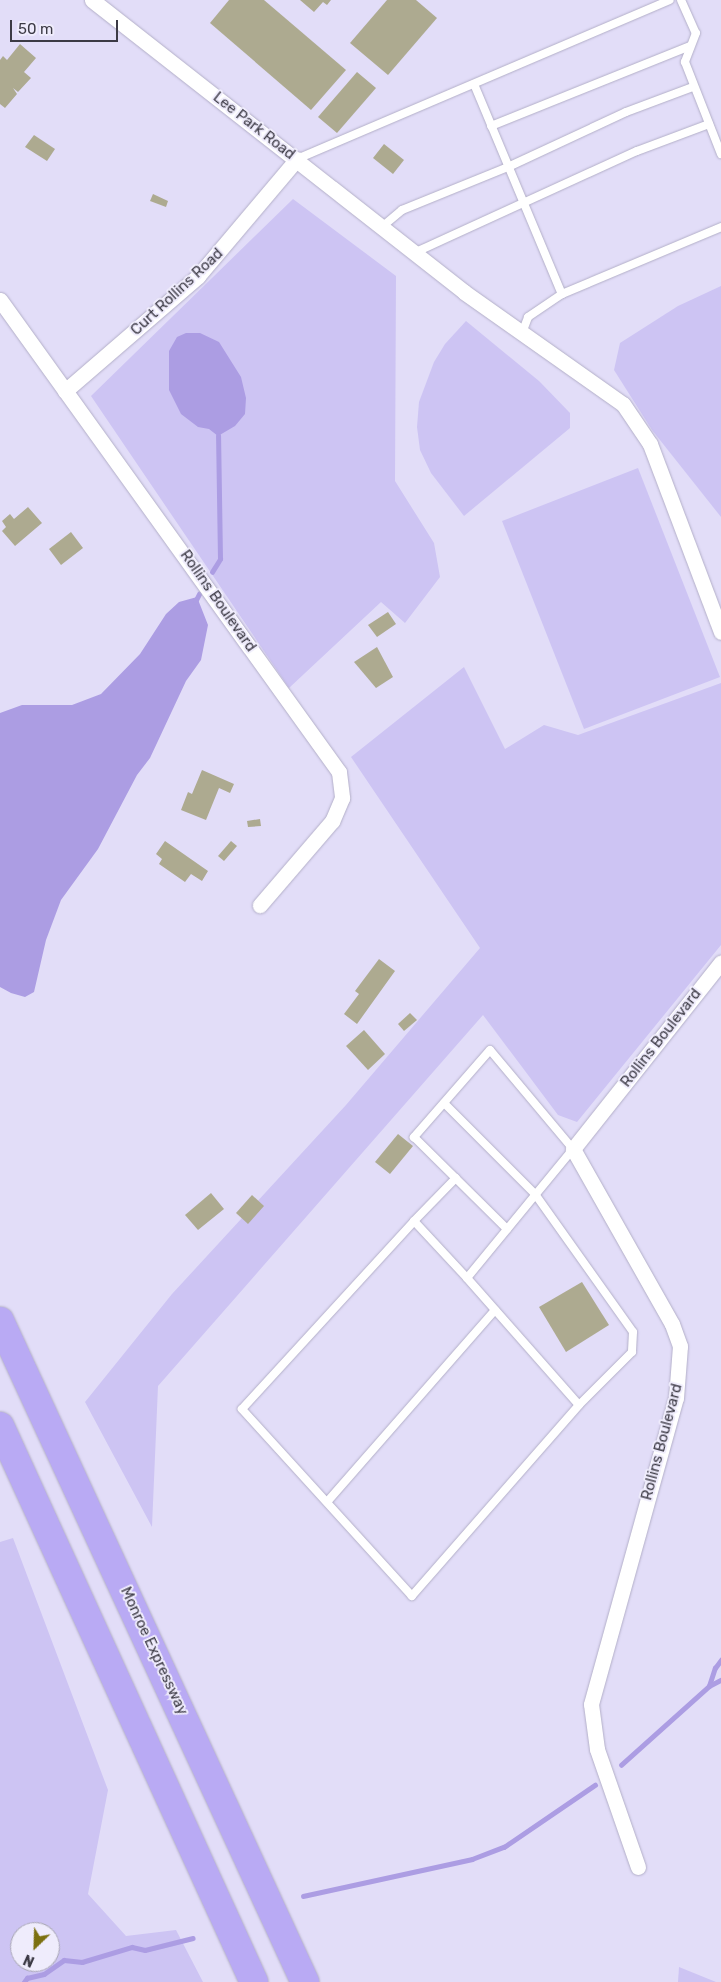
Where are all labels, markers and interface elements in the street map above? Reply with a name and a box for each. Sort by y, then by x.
scale bar [12,10,120,42]
text: 50 m [18,20,53,38]
street label: Lee Park Road [209,88,299,164]
street label: Curt Rollins Road [127,245,227,339]
street label: Rollins Boulevard [176,547,260,655]
street label: Rollins Boulevard [617,985,705,1091]
street label: Rollins Boulevard [638,1382,686,1502]
street label: Monroe Expressway [116,1584,192,1718]
north arrow [10,1922,60,1972]
text: N [21,1950,37,1970]

